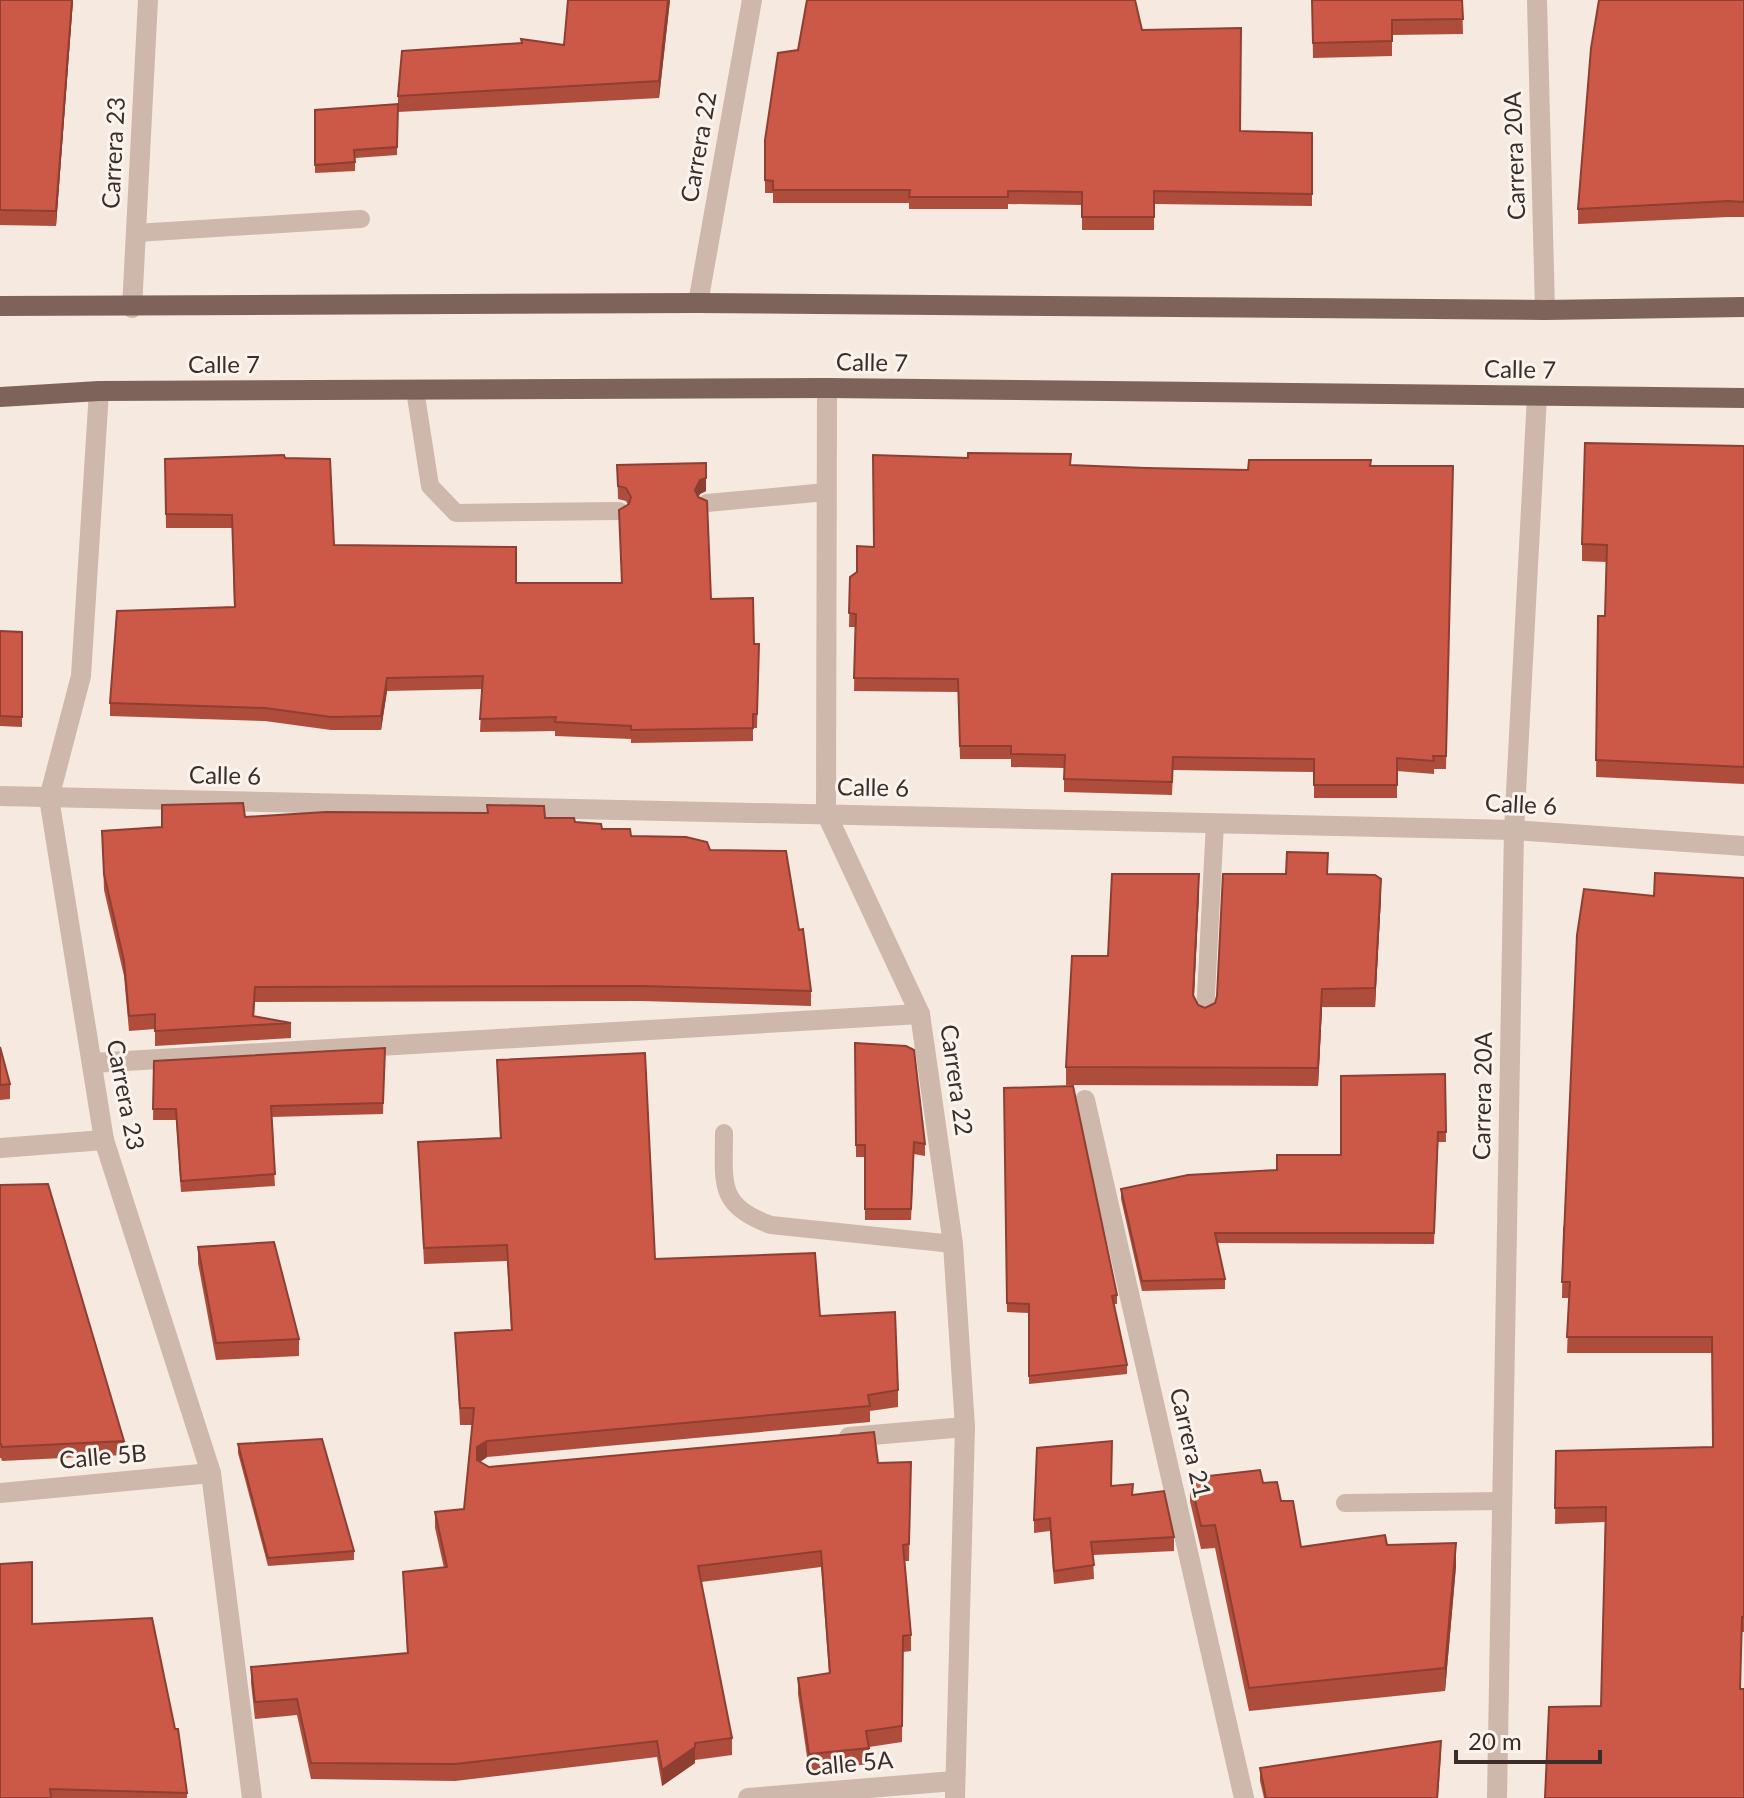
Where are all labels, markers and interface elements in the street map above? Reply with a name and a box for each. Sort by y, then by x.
street label: Carrera 22 [674,89,722,204]
street label: Carrera 20A [1497,91,1530,221]
street label: Carrera 23 [95,96,130,210]
street label: Calle 7 [836,346,908,377]
street label: Calle 7 [188,349,260,378]
street label: Calle 7 [1484,353,1556,384]
street label: Calle 6 [189,759,261,790]
street label: Calle 6 [837,771,909,802]
street label: Calle 6 [1484,787,1558,820]
street label: Carrera 22 [935,1022,980,1137]
street label: Carrera 20A [1466,1031,1497,1160]
street label: Carrera 23 [102,1037,151,1152]
street label: Carrera 21 [1165,1385,1218,1501]
street label: Calle 5B [58,1437,148,1474]
scale bar [1456,1714,1600,1764]
text: 20 m [1468,1726,1522,1755]
street label: Calle 5A [804,1744,895,1781]

